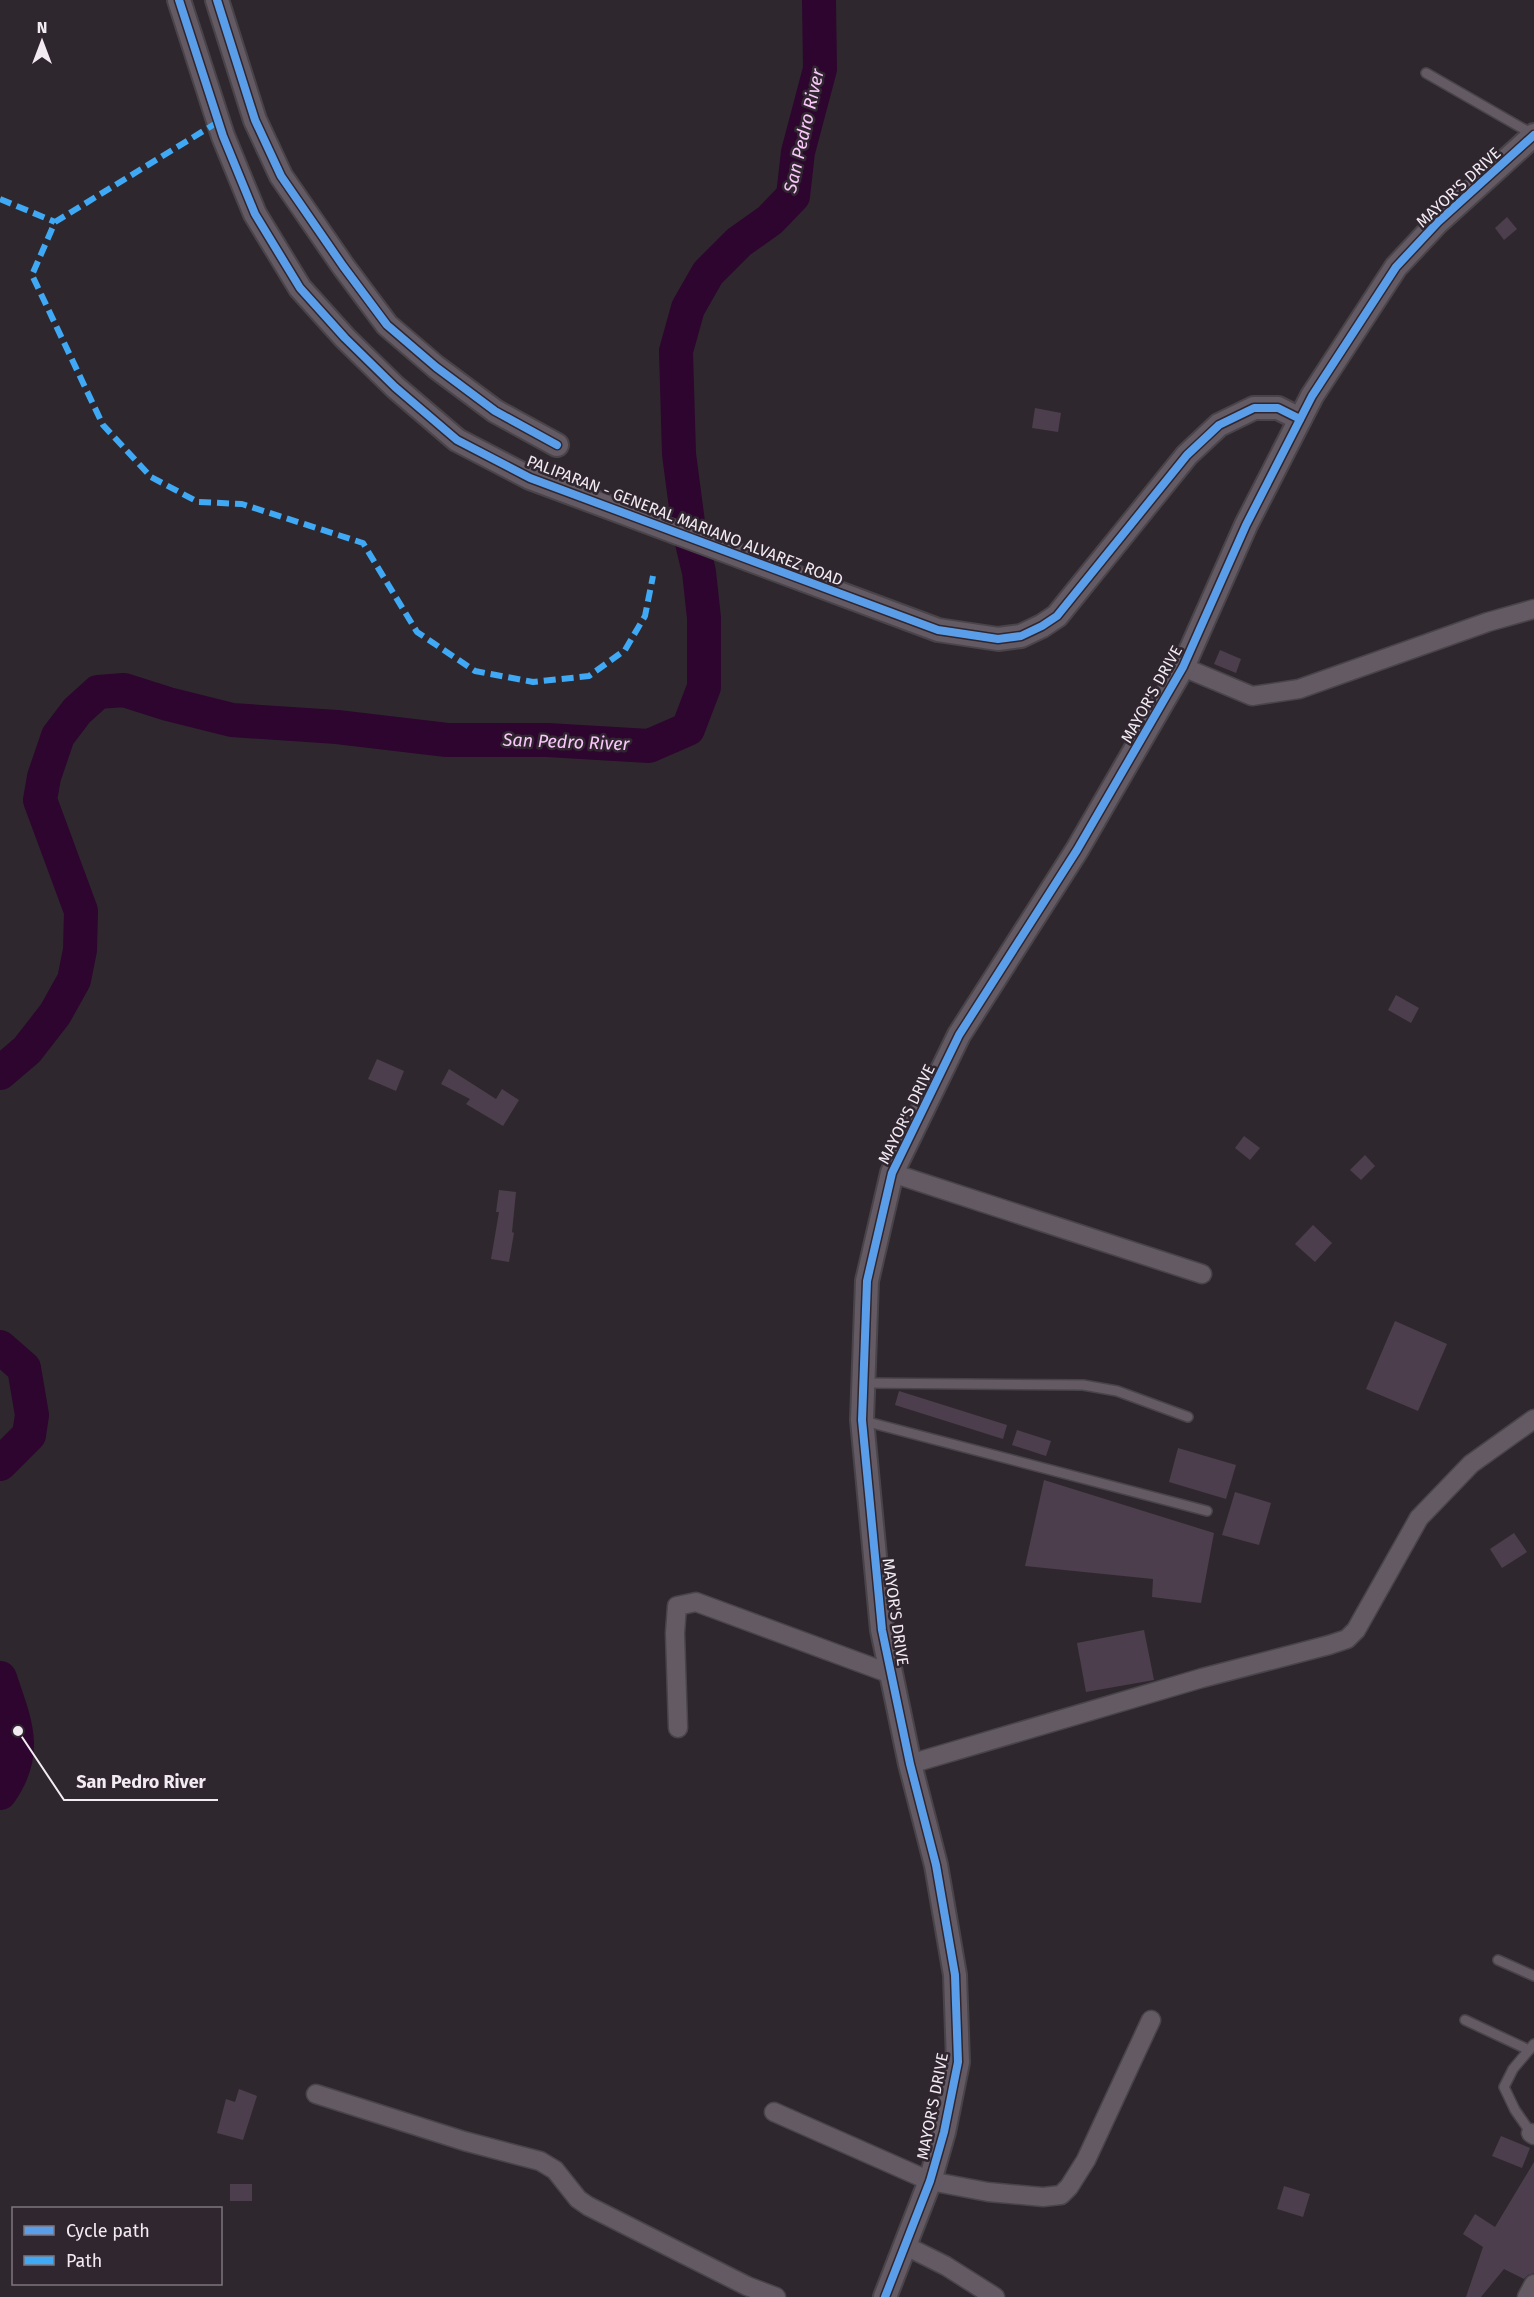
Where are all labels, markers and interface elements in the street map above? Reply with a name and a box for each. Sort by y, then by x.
north arrow [12,12,72,72]
text: N [37,18,47,37]
water label: San Pedro River [779,66,829,196]
street label: MAYOR'S DRIVE [1412,143,1505,231]
street label: PALIPARAN - GENERAL MARIANO ALVAREZ ROAD [524,451,846,590]
street label: MAYOR'S DRIVE [1117,642,1186,746]
water label: San Pedro River [501,729,631,755]
street label: MAYOR'S DRIVE [874,1061,939,1167]
street label: MAYOR'S DRIVE [879,1557,912,1667]
callout: San Pedro River [64,1764,218,1800]
text: San Pedro River [76,1771,207,1793]
street label: MAYOR'S DRIVE [913,2051,952,2161]
legend [12,2207,222,2285]
text: Cycle path [66,2220,150,2242]
text: Path [66,2250,102,2272]

